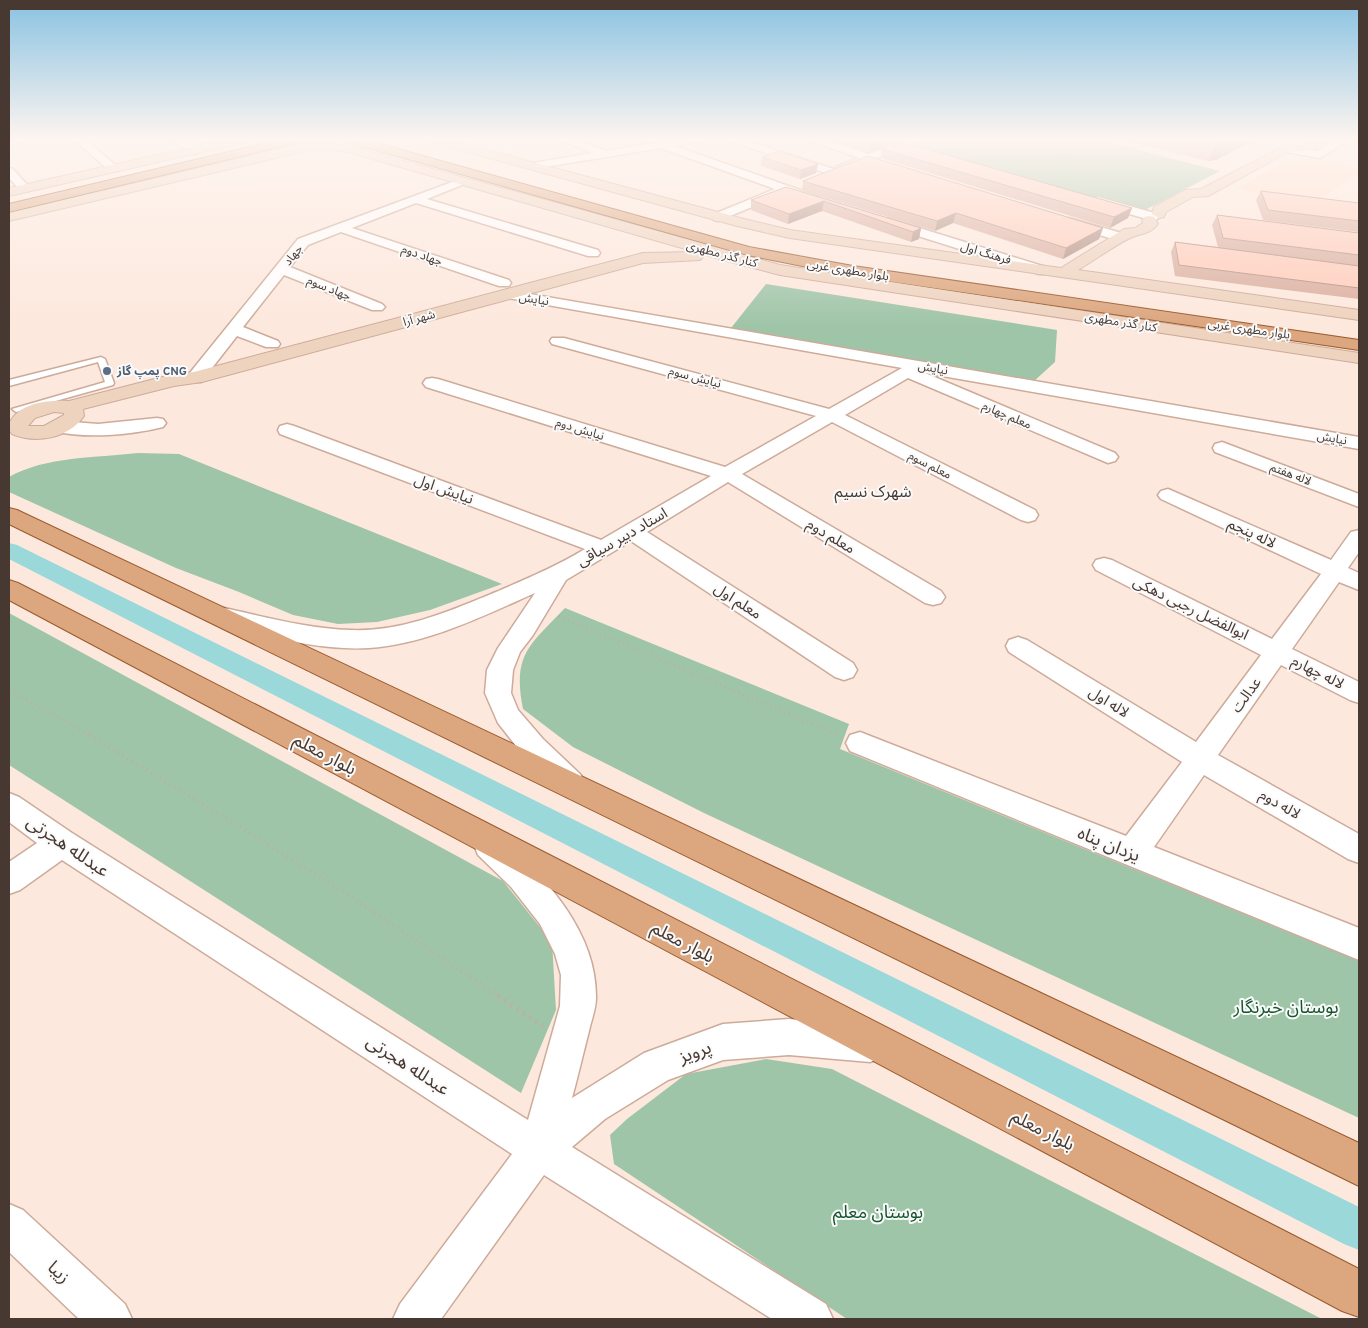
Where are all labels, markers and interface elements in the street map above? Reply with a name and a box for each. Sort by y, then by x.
street label: کنار گذر مطهری [684,238,760,272]
street label: فرهنگ اول [959,239,1013,269]
street label: جهاد [281,242,307,269]
street label: جهاد دوم [399,242,444,270]
street label: بلوار مطهری غربی [806,257,890,285]
street label: جهاد سوم [304,273,353,305]
street label: نيايش [518,290,550,310]
street label: شهر آرا [401,307,437,331]
street label: کنار گذر مطهری [1083,309,1159,337]
street label: بلوار مطهری غربی [1207,316,1291,344]
street label: نيايش [917,359,949,379]
street label: نیایش سوم [667,363,723,393]
place label: پمپ گاز CNG [116,364,187,380]
marker: پمپ گاز CNG [101,365,113,377]
street label: معلم چهارم [980,398,1034,433]
street label: نیایش دوم [554,415,606,445]
street label: نيايش [1316,429,1348,449]
street label: معلم سوم [905,448,954,484]
street label: لاله هفتم [1268,460,1313,490]
street label: نیایش اول [411,471,476,510]
district label: شهرک نسیم [834,483,912,504]
street label: استاد دبیر سیاقی [574,505,672,572]
street label: معلم دوم [803,515,858,559]
street label: لاله پنجم [1224,515,1279,554]
street label: ابوالفضل رجبی دهکی [1129,573,1251,646]
street label: معلم اول [710,580,765,625]
street label: لاله چهارم [1288,652,1347,695]
street label: عدالت [1228,674,1267,717]
street label: لاله اول [1084,684,1132,723]
street label: بلوار معلم [289,729,360,781]
street label: لاله دوم [1255,786,1303,825]
street label: عبدلله هجرتی [21,811,113,883]
street label: یزدان پناه [1074,822,1143,868]
street label: بلوار معلم [647,917,718,969]
park label: بوستان خبرنگار [1232,997,1339,1020]
street label: عبدلله هجرتی [361,1031,453,1102]
street label: پرویز [675,1037,715,1070]
street label: بلوار معلم [1007,1106,1078,1157]
park label: بوستان معلم [833,1202,923,1225]
street label: زیبا [42,1257,74,1289]

